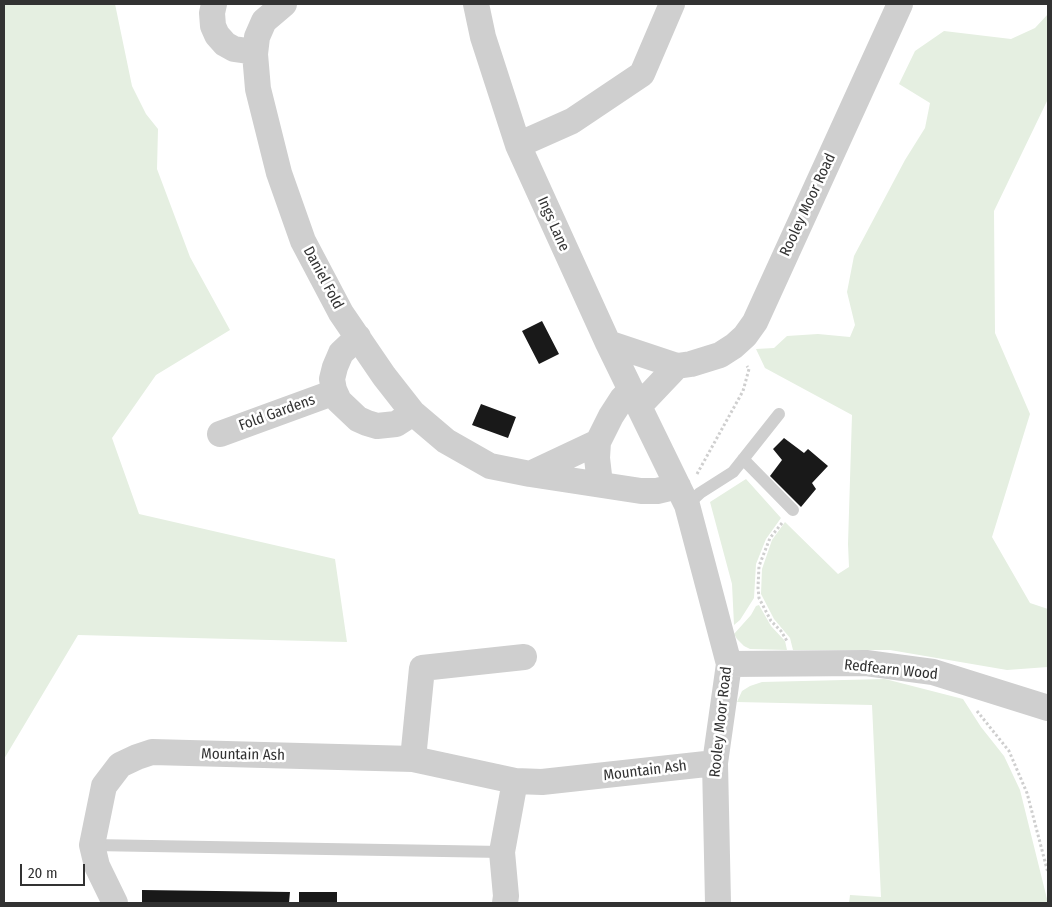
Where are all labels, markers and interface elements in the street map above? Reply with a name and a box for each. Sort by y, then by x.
street label: Rooley Moor Road [776,151,840,259]
street label: Ings Lane [533,194,573,254]
street label: Daniel Fold [299,244,347,312]
street label: Fold Gardens [236,391,318,435]
street label: Redfearn Wood [843,656,939,684]
street label: Rooley Moor Road [706,666,736,778]
street label: Mountain Ash [201,745,285,765]
street label: Mountain Ash [602,757,688,785]
scale bar [22,854,88,886]
text: 20 m [28,864,58,882]

